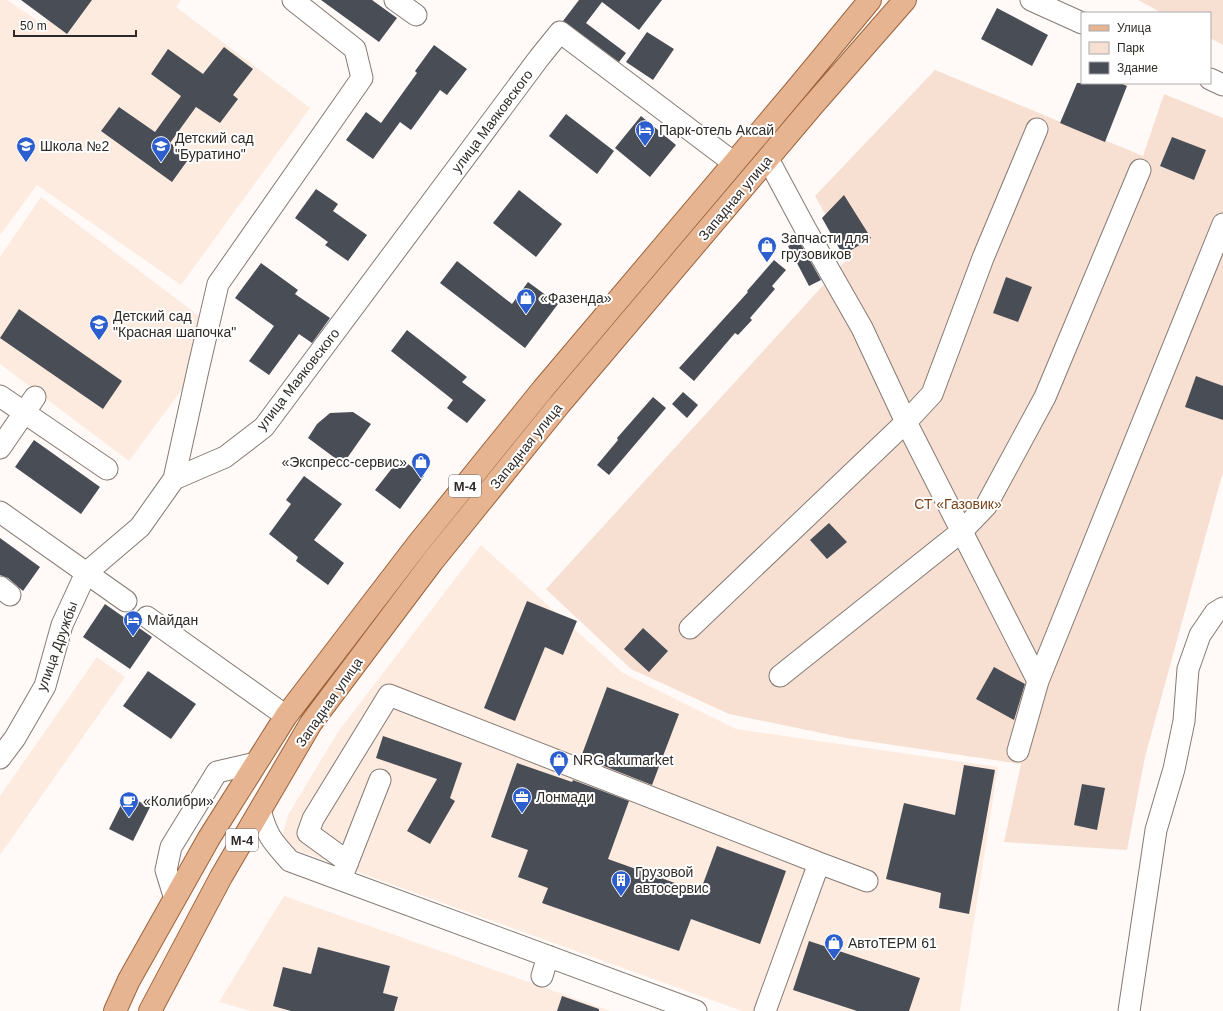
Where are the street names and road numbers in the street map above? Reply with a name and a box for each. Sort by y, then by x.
street label: улица Маяковского [448,66,536,176]
street label: Западная улица [695,152,775,243]
street label: улица Маяковского [253,325,343,433]
street label: Западная улица [487,400,565,492]
road number: М-4 [449,475,481,497]
street label: улица Дружбы [33,599,81,693]
street label: Западная улица [292,654,366,750]
road number: М-4 [226,829,258,851]

